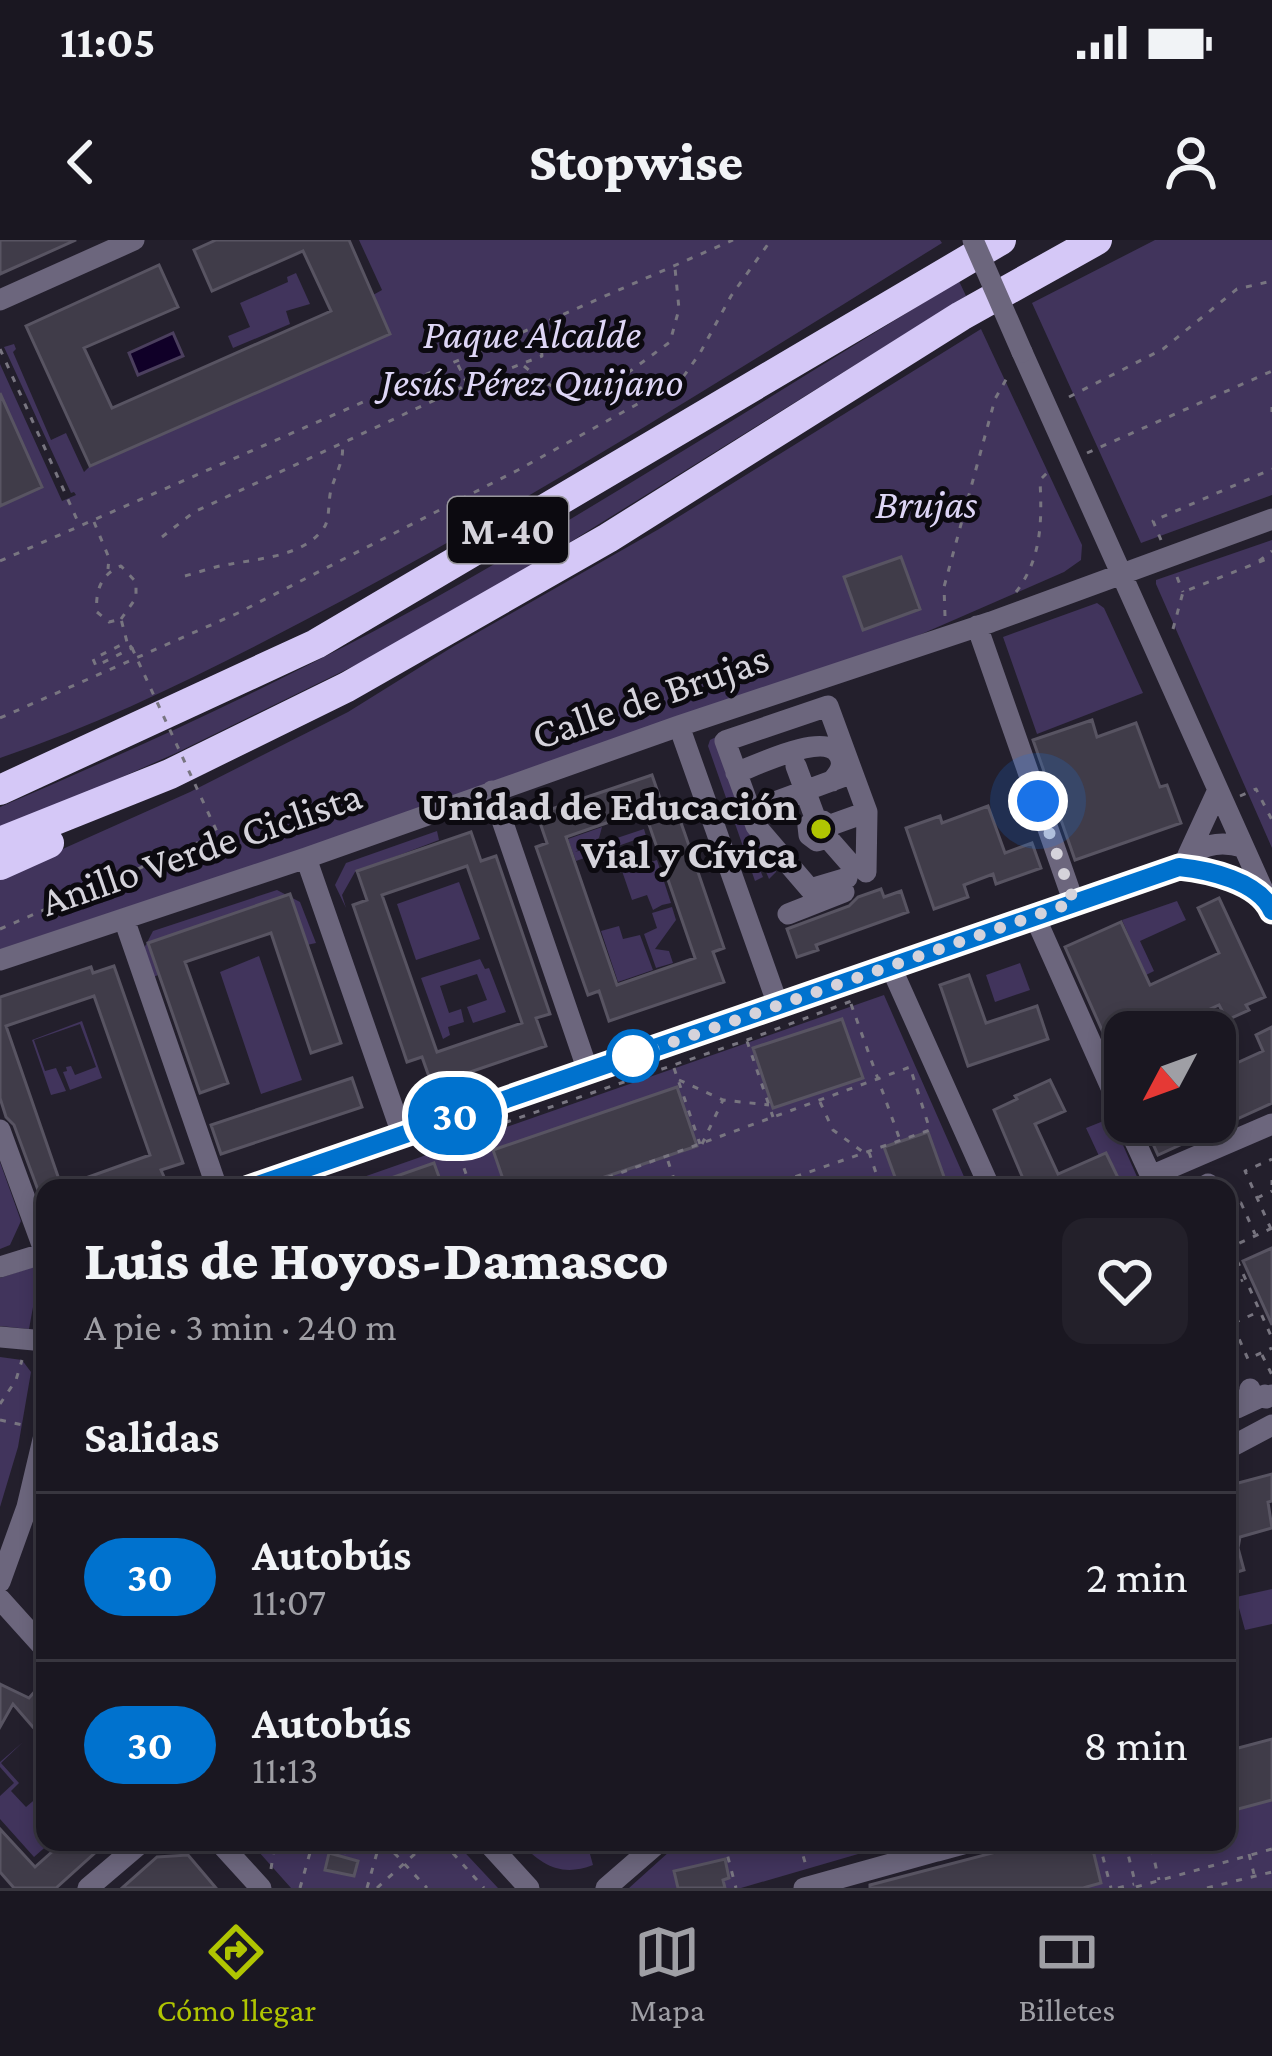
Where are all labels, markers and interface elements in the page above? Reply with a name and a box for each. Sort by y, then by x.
text: 11:05 [60,17,156,67]
icon: back [48,129,114,195]
icon: person [1158,129,1224,195]
text: Stopwise [529,132,743,192]
park label: Paque Alcalde Jesús Pérez Quijano [374,310,683,406]
park label: Brujas [875,480,977,528]
road number: M-40 [448,497,568,563]
street label: Calle de Brujas [525,634,775,759]
street label: Anillo Verde Ciclista [35,771,367,925]
your location [1008,771,1068,831]
place label: Unidad de Educación Vial y Cívica [420,782,798,877]
marker: Unidad de Educación Vial y Cívica [808,816,834,842]
north arrow [1104,1011,1236,1143]
map controls [1104,1011,1236,1143]
unlabelled marker [608,1031,658,1081]
line badge: 30 [401,1077,509,1155]
text: 30 [432,1092,478,1139]
button: heart [1062,1218,1188,1344]
text: Luis de Hoyos-Damasco [84,1228,669,1291]
text: A pie · 3 min · 240 m [84,1305,397,1348]
text: Salidas [84,1412,219,1462]
text: Autobús [252,1530,411,1580]
text: 2 min [1086,1552,1188,1602]
text: 30 [127,1553,173,1600]
text: 11:07 [252,1580,326,1623]
text: Autobús [252,1698,411,1748]
text: 8 min [1083,1720,1188,1770]
text: 30 [127,1721,173,1768]
text: 11:13 [252,1748,318,1791]
tab: Cómo llegar [157,1919,316,2028]
tab: Mapa [630,1919,705,2028]
tab: Billetes [1019,1919,1115,2028]

